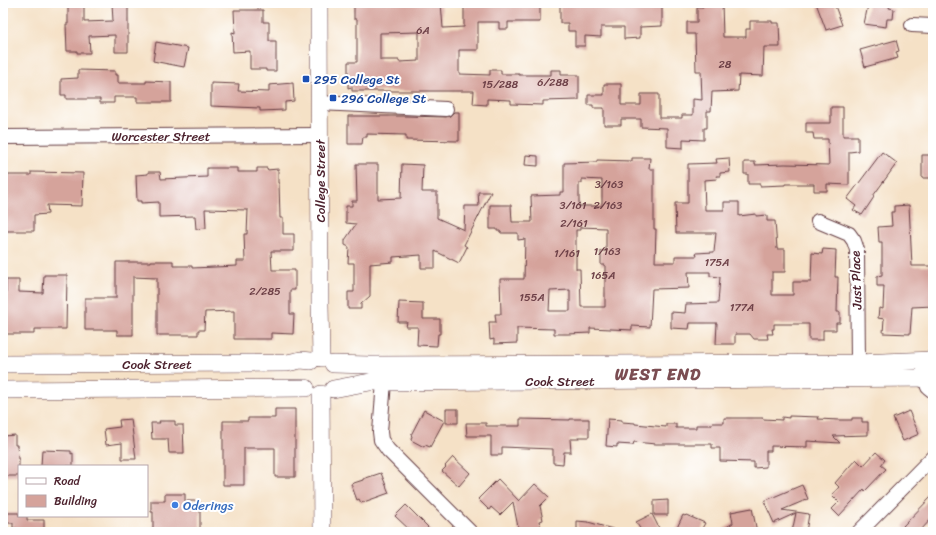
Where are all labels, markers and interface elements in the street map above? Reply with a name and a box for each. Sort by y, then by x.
house number: 6A [416,21,430,40]
house number: 28 [719,55,732,74]
place label: 295 College St [314,68,400,91]
house number: 6/288 [537,73,569,92]
marker: 295 College St [301,74,311,84]
house number: 15/288 [482,75,519,94]
place label: 296 College St [341,87,426,110]
marker: 296 College St [328,93,338,103]
street label: Worcester Street [112,125,211,148]
street label: College Street [309,139,332,222]
house number: 3/163 [595,175,623,194]
house number: 3/161 [559,196,587,215]
house number: 2/163 [594,196,622,215]
house number: 2/161 [560,214,588,233]
house number: 1/163 [593,242,621,261]
house number: 1/161 [554,244,580,263]
street label: Just Place [843,250,869,311]
house number: 175A [705,253,729,272]
house number: 165A [591,266,615,285]
house number: 2/285 [249,282,281,301]
house number: 155A [519,288,545,307]
house number: 177A [730,298,754,317]
street label: Cook Street [122,353,192,376]
district label: WEST END [615,359,701,389]
street label: Cook Street [525,370,595,393]
legend [18,465,148,517]
text: Road [54,470,81,492]
text: Building [54,490,97,512]
place label: Oderings [183,494,233,517]
marker: Oderings [170,500,180,510]

